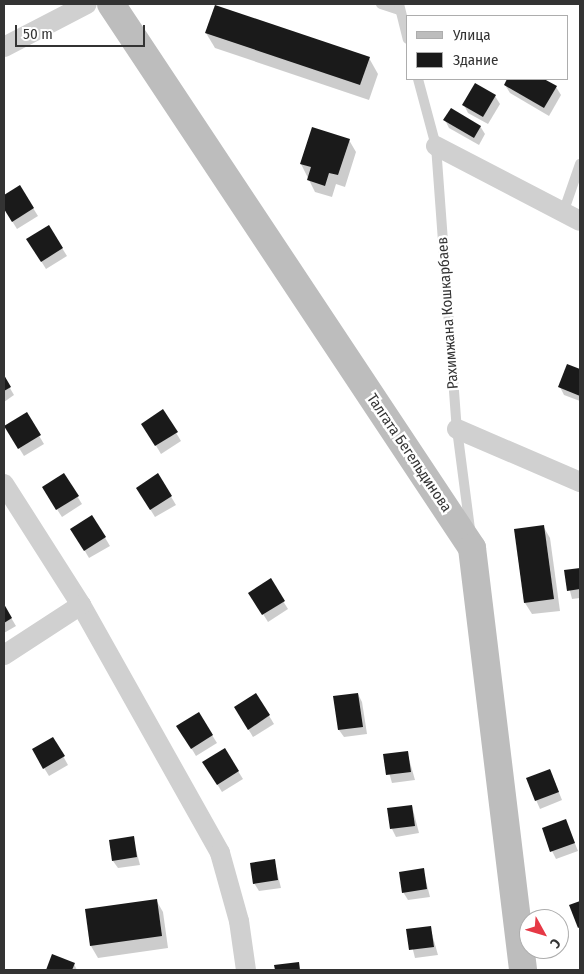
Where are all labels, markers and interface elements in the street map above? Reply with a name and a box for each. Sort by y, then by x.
scale bar [18,15,148,47]
legend [406,15,569,80]
text: 50 m [23,25,53,43]
text: Улица [453,26,491,44]
text: Здание [453,51,499,69]
street label: Рахимжана Кошкарбаев [434,236,462,390]
street label: Талгата Бегельдинова [363,390,455,516]
north arrow [519,909,569,959]
text: С [546,935,564,951]

